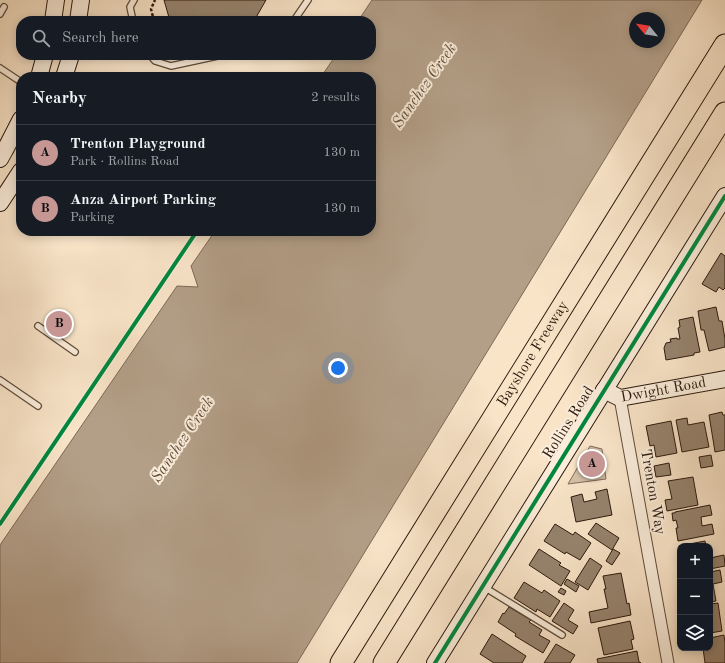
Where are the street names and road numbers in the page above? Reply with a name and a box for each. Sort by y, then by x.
street label: Bayshore Freeway [495,298,572,409]
street label: Dwight Road [619,375,708,405]
street label: Rollins Road [541,384,597,462]
street label: Trenton Way [637,448,667,536]

